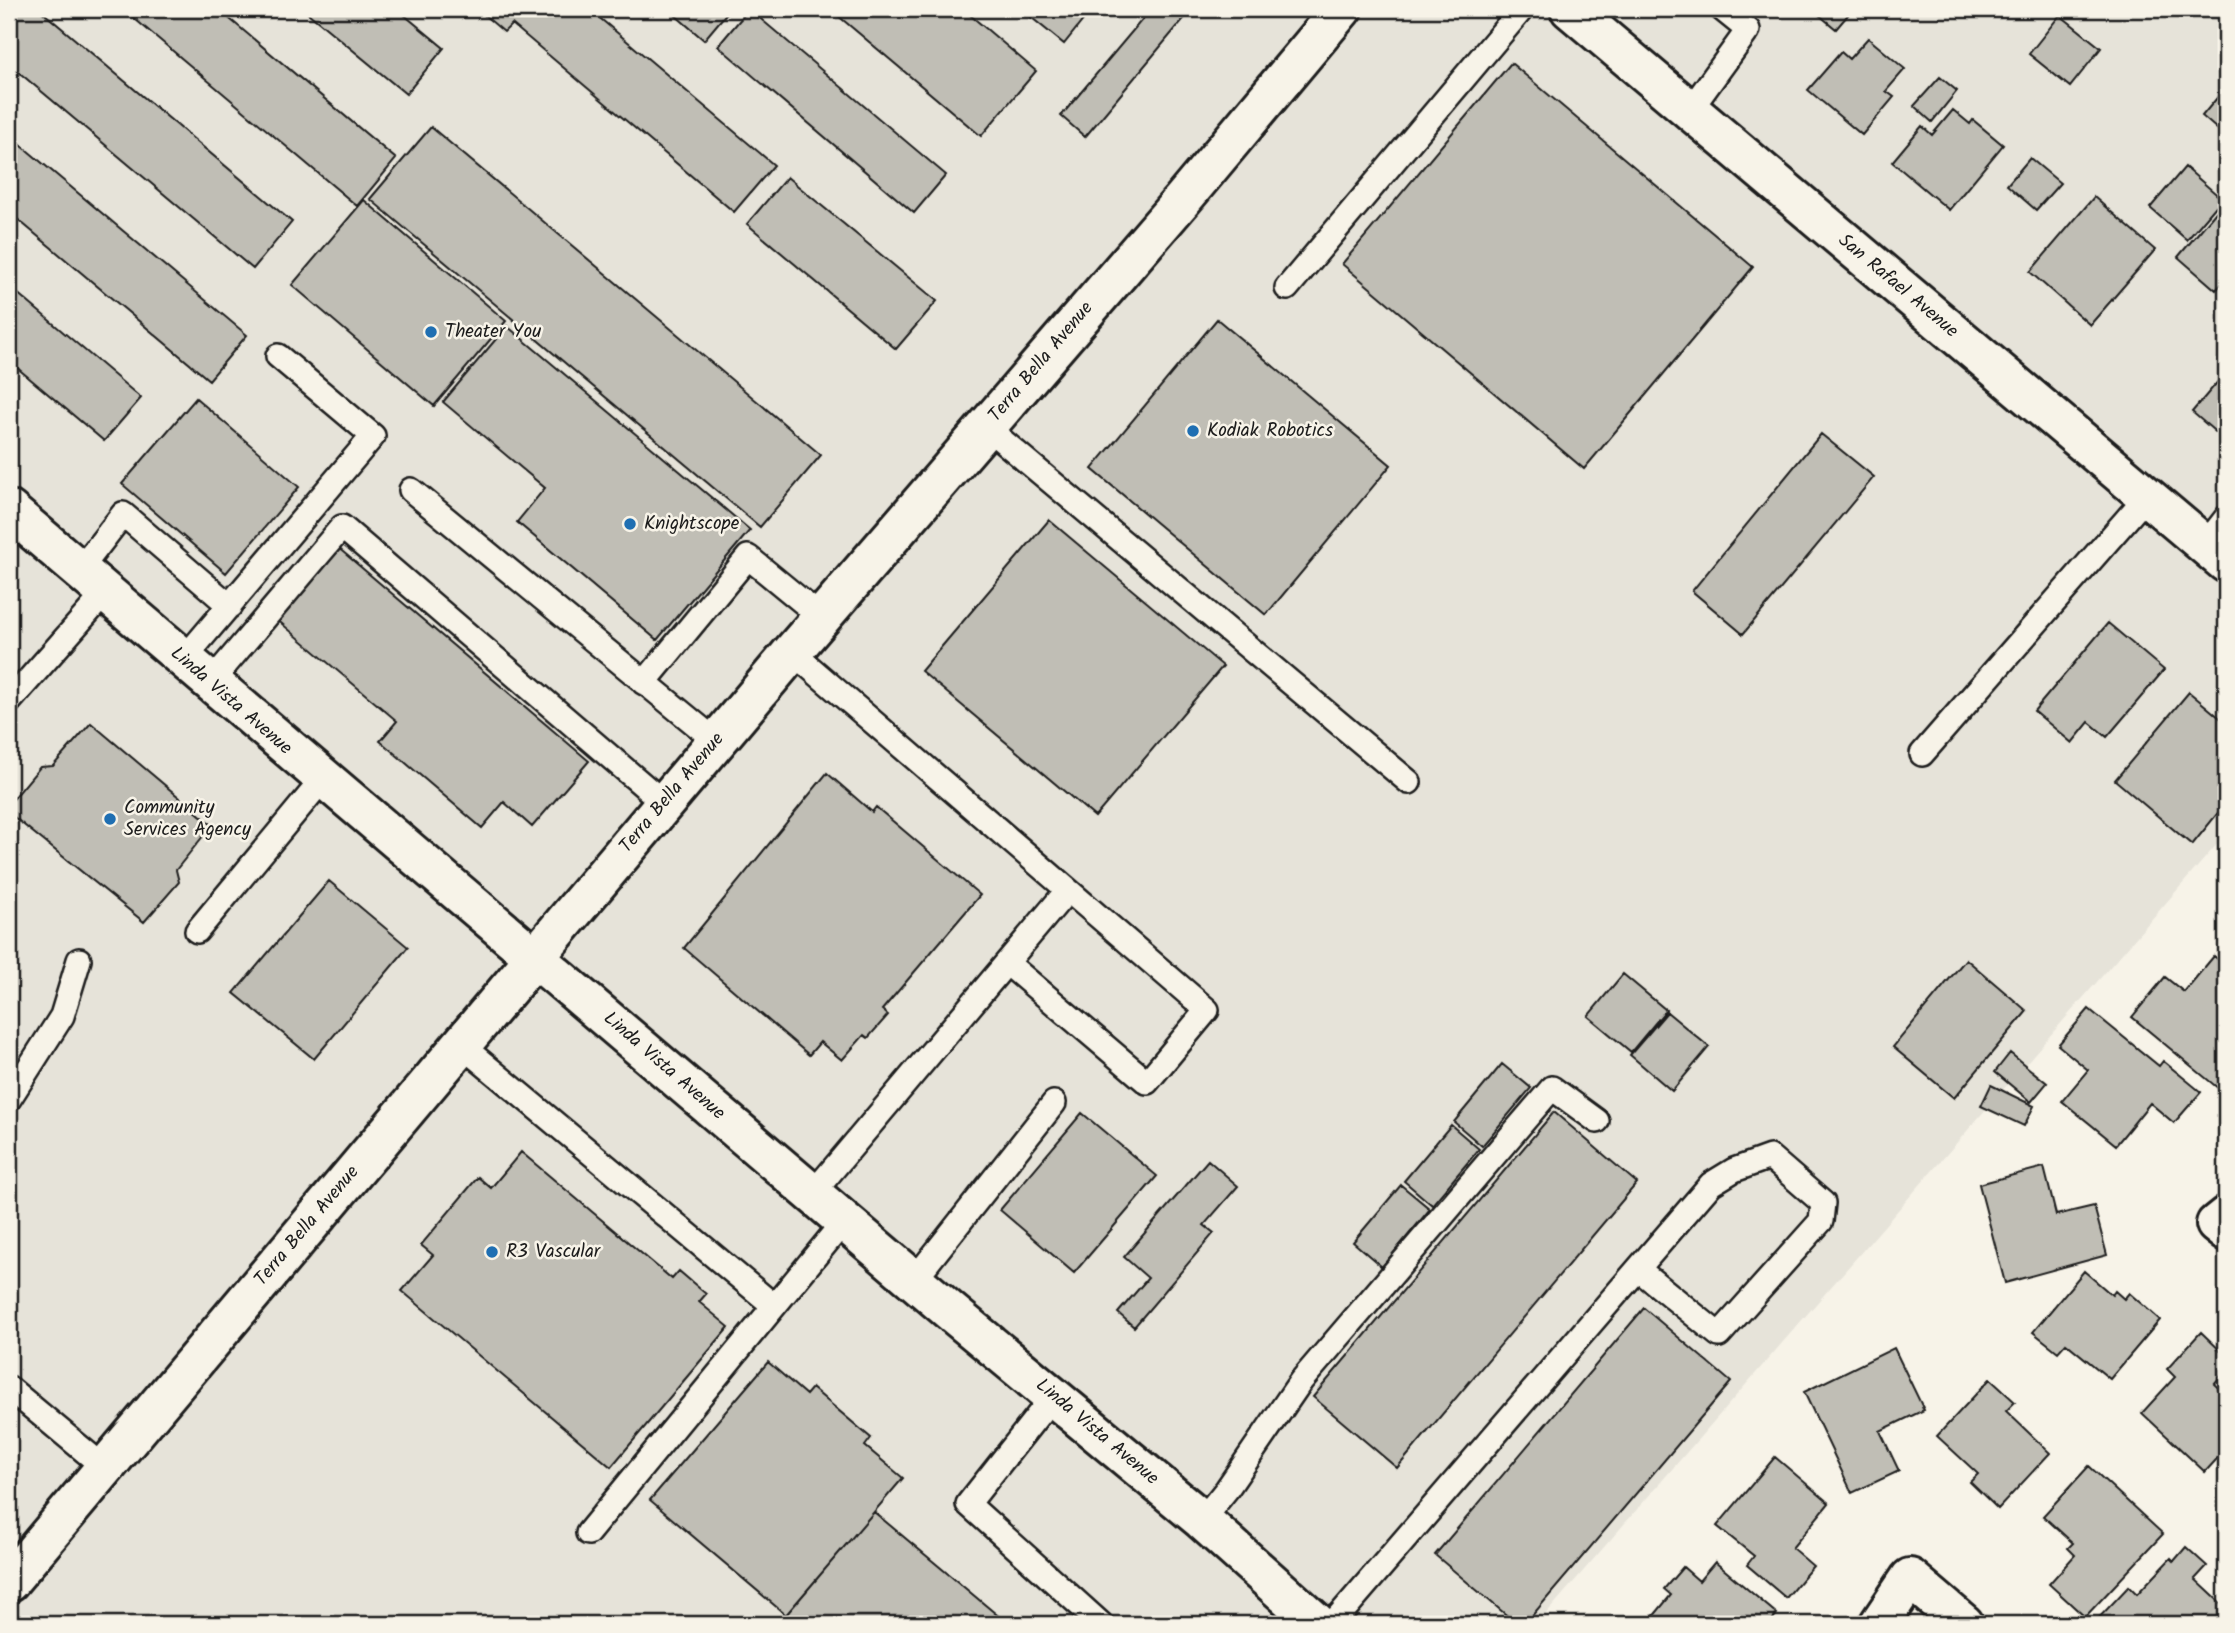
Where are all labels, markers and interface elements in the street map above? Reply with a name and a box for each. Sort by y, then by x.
street label: San Rafael Avenue [1831,226,1965,346]
street label: Terra Bella Avenue [981,294,1101,429]
place label: Theater You [445,317,541,347]
marker: Theater You [423,324,439,340]
place label: Kodiak Robotics [1207,416,1333,446]
marker: Kodiak Robotics [1185,423,1201,439]
place label: Knightscope [644,509,740,539]
marker: Knightscope [622,516,638,532]
street label: Linda Vista Avenue [163,639,299,763]
street label: Terra Bella Avenue [612,725,732,860]
place label: Community Services Agency [124,793,252,845]
marker: Community Services Agency [102,811,118,827]
street label: Linda Vista Avenue [596,1004,732,1128]
street label: Terra Bella Avenue [247,1158,367,1293]
place label: R3 Vascular [506,1237,602,1267]
marker: R3 Vascular [484,1244,500,1260]
street label: Linda Vista Avenue [1029,1371,1166,1493]

